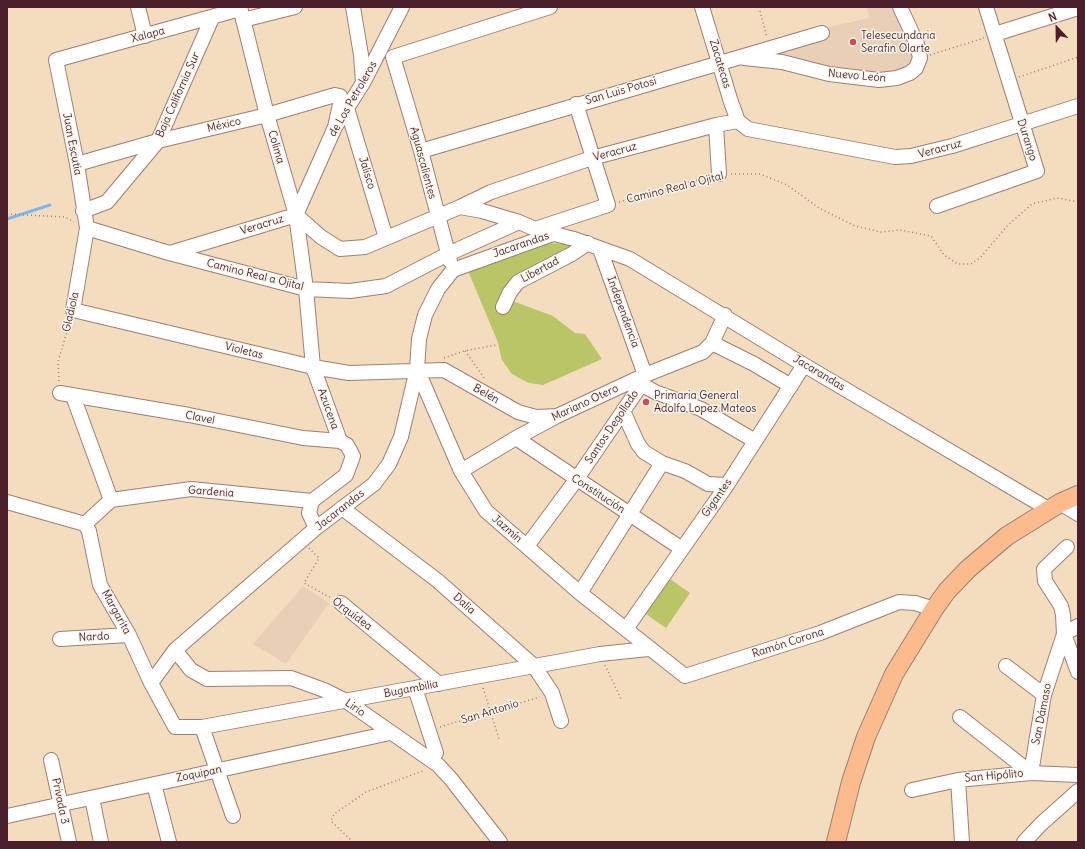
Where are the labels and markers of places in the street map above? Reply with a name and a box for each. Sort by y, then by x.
place label: Telesecundaria Serafin Olarte [861,29,936,55]
marker: Telesecundaria Serafin Olarte [848,37,858,47]
place label: Primaria General Adolfo Lopez Mateos [654,389,756,415]
marker: Primaria General Adolfo Lopez Mateos [641,397,651,407]

